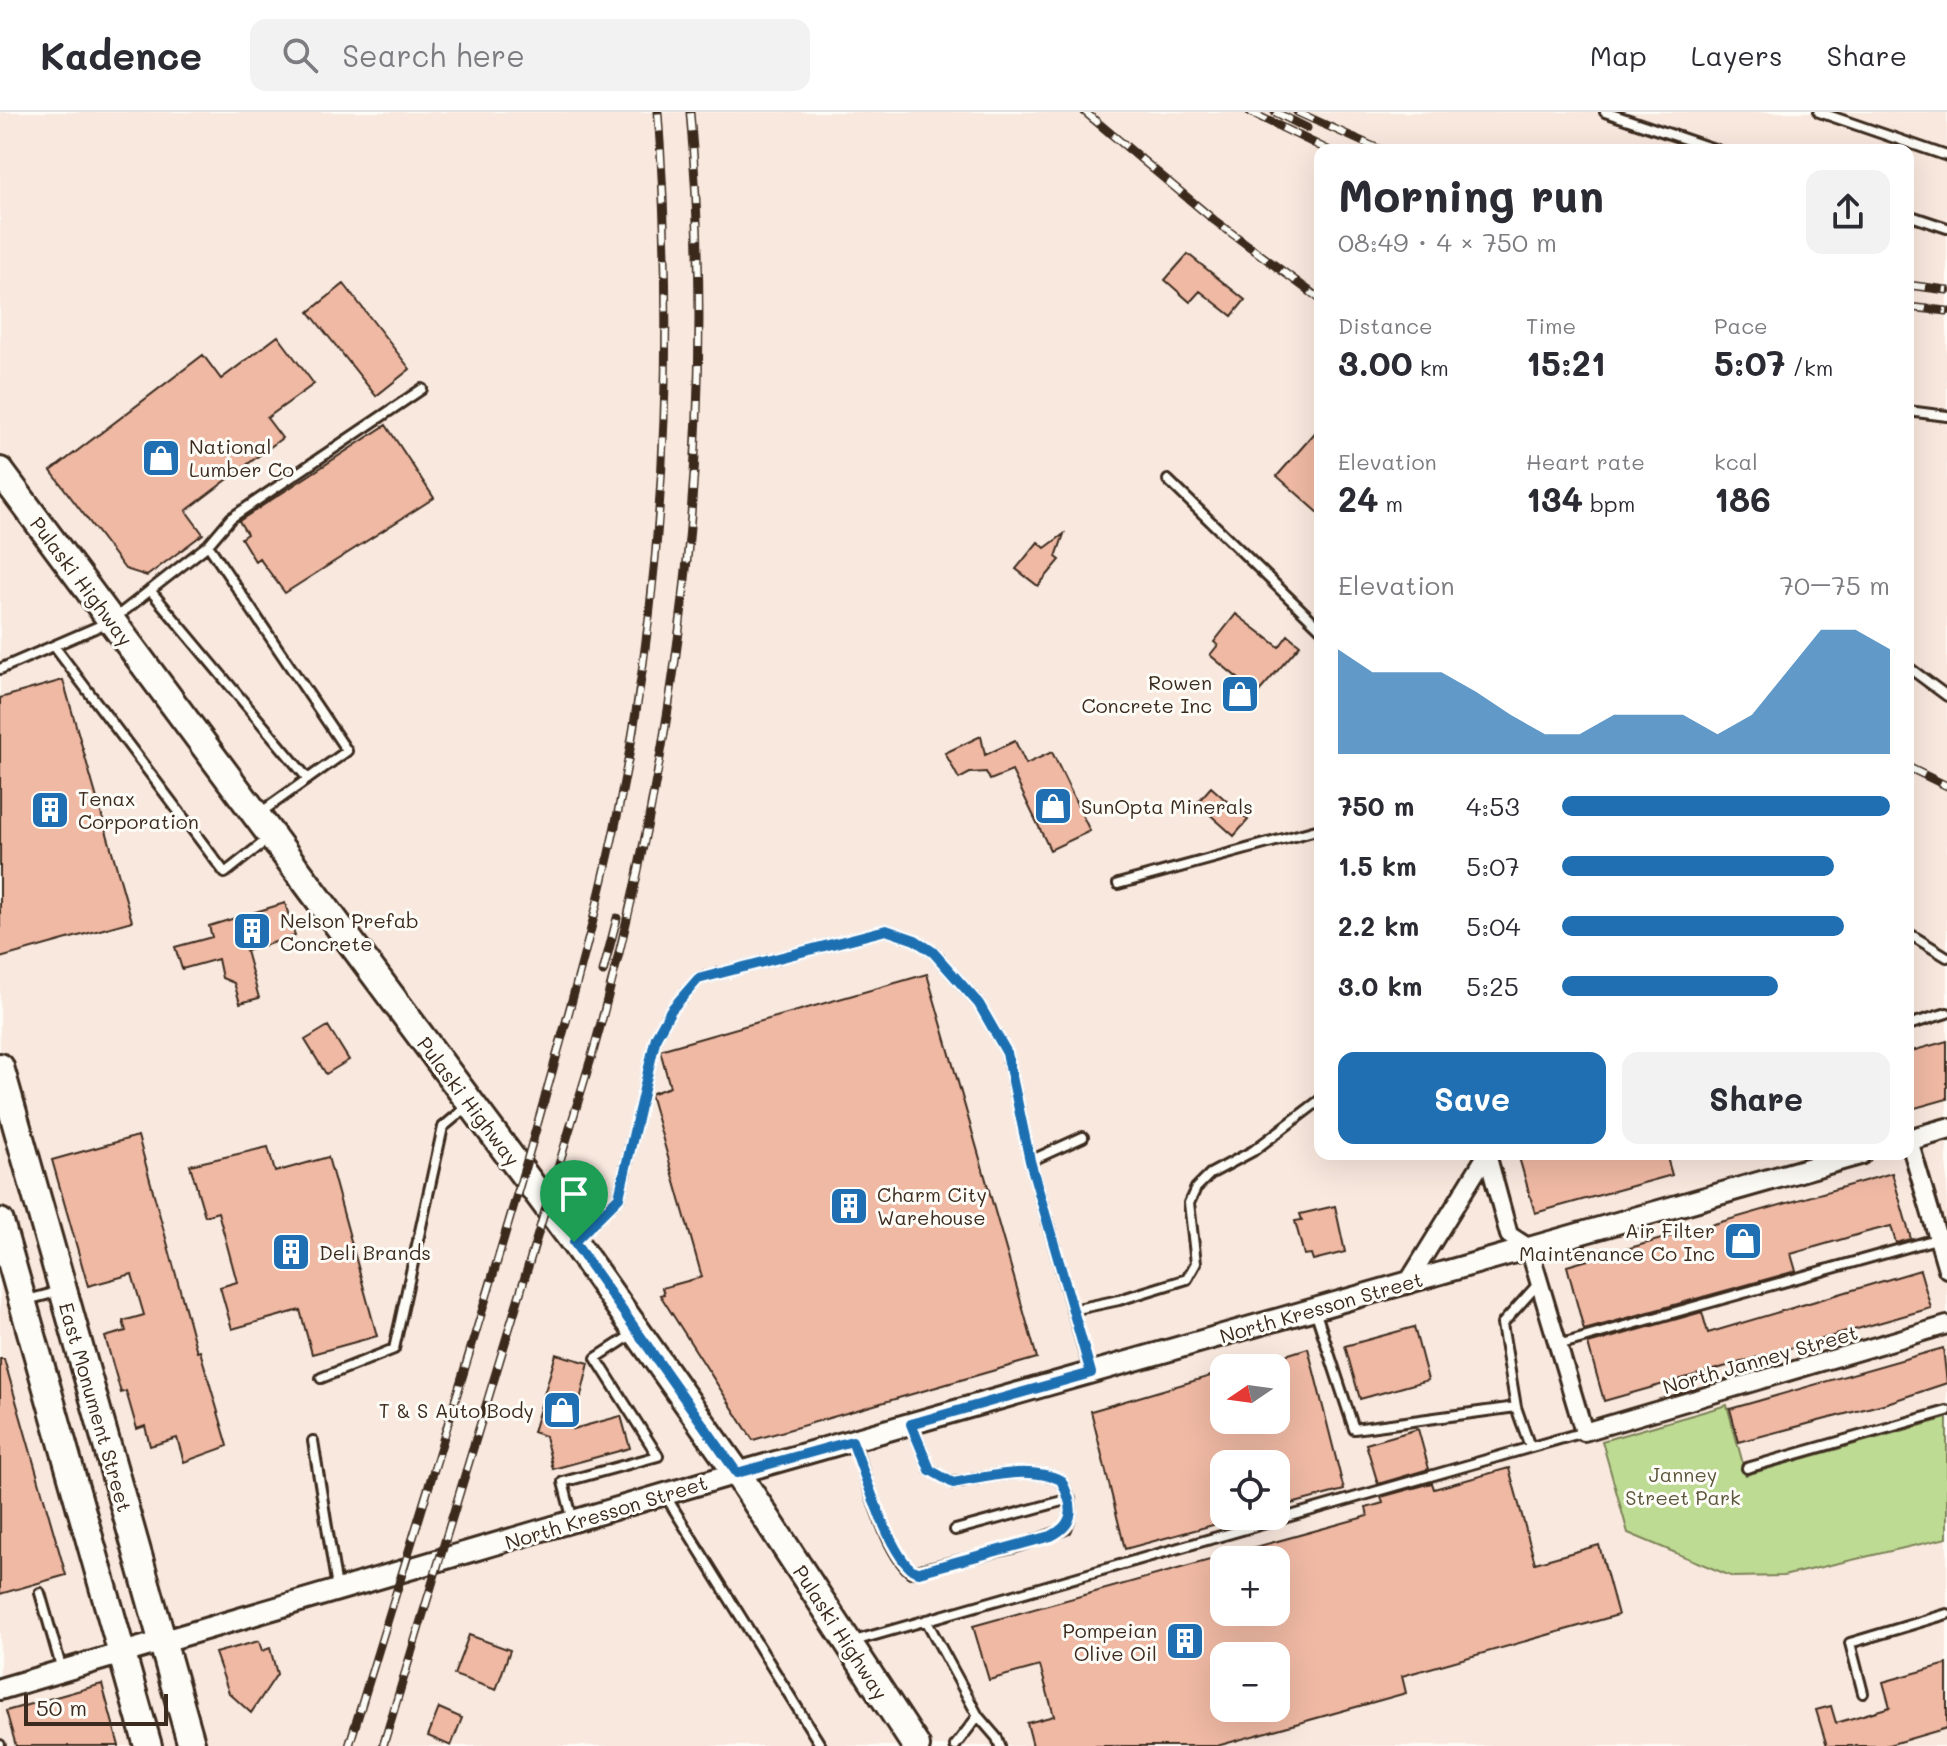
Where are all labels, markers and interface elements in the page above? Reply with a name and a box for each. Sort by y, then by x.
search box [250,19,810,91]
text: Kadence [40,30,202,80]
icon: search [278,33,322,77]
text: Search here [342,35,525,75]
text: Map [1590,37,1647,73]
text: Layers [1691,37,1783,73]
text: Share [1827,37,1907,73]
text: Morning run [1338,166,1604,223]
button: share [1806,170,1890,254]
text: 08:49 · 4 × 750 m [1338,225,1557,259]
text: Distance [1338,311,1433,340]
text: Time [1526,311,1576,340]
text: Pace [1714,311,1768,340]
text: 3.00 [1338,340,1413,385]
text: 15:21 [1526,340,1606,385]
text: 5:07 [1714,340,1785,385]
text: km [1413,353,1449,382]
text: /km [1785,353,1833,382]
place label: National Lumber Co [189,433,294,482]
shop icon: National Lumber Co [140,437,182,479]
text: Elevation [1338,447,1437,476]
text: Heart rate [1526,447,1645,476]
text: kcal [1714,447,1758,476]
text: 24 [1338,476,1379,521]
text: 134 [1526,476,1583,521]
text: 186 [1714,476,1771,521]
text: m [1379,489,1403,518]
text: bpm [1583,489,1635,518]
street label: Pulaski Highway [25,511,139,651]
text: Elevation [1338,568,1455,602]
text: 70–75 m [1780,568,1890,602]
place label: Rowen Concrete Inc [1081,669,1212,718]
shop icon: Rowen Concrete Inc [1219,673,1261,715]
place label: Tenax Corporation [78,785,199,834]
shop icon: SunOpta Minerals [1032,785,1074,827]
building icon: Tenax Corporation [29,789,71,831]
text: 750 m [1338,789,1414,823]
text: 4:53 [1466,789,1520,823]
place label: SunOpta Minerals [1081,793,1253,819]
text: 1.5 km [1338,849,1417,883]
text: 5:07 [1466,849,1520,883]
place label: Nelson Prefab Concrete [280,907,419,956]
text: 2.2 km [1338,909,1419,943]
text: 5:04 [1466,909,1521,943]
building icon: Nelson Prefab Concrete [231,910,273,952]
text: 3.0 km [1338,969,1422,1003]
text: 5:25 [1466,969,1519,1003]
street label: Pulaski Highway [412,1031,526,1171]
button: Save [1338,1052,1606,1144]
button: Share [1622,1052,1890,1144]
pin [540,1160,608,1242]
icon: arrive [552,1172,596,1216]
place label: Charm City Warehouse [877,1181,987,1230]
building icon: Charm City Warehouse [828,1185,870,1227]
place label: Air Filter Maintenance Co Inc [1519,1217,1715,1266]
shop icon: Air Filter Maintenance Co Inc [1722,1220,1764,1262]
building icon: Deli Brands [270,1231,312,1273]
place label: Deli Brands [319,1239,431,1265]
street label: North Kresson Street [1216,1266,1426,1348]
street label: East Monument Street [54,1299,138,1515]
street label: North Janney Street [1660,1319,1860,1399]
north arrow [1210,1354,1290,1434]
map controls [1210,1354,1290,1722]
shop icon: T & S Auto Body [541,1389,583,1431]
place label: T & S Auto Body [379,1397,534,1423]
button: locate [1210,1450,1290,1530]
park label: Janney Street Park [1625,1461,1741,1510]
street label: North Kresson Street [502,1469,710,1555]
button: + [1210,1546,1290,1626]
street label: Pulaski Highway [788,1560,894,1704]
place label: Pompeian Olive Oil [1063,1617,1157,1666]
building icon: Pompeian Olive Oil [1164,1620,1206,1662]
button: − [1210,1642,1290,1722]
scale bar [24,1690,168,1726]
text: 50 m [36,1693,87,1722]

